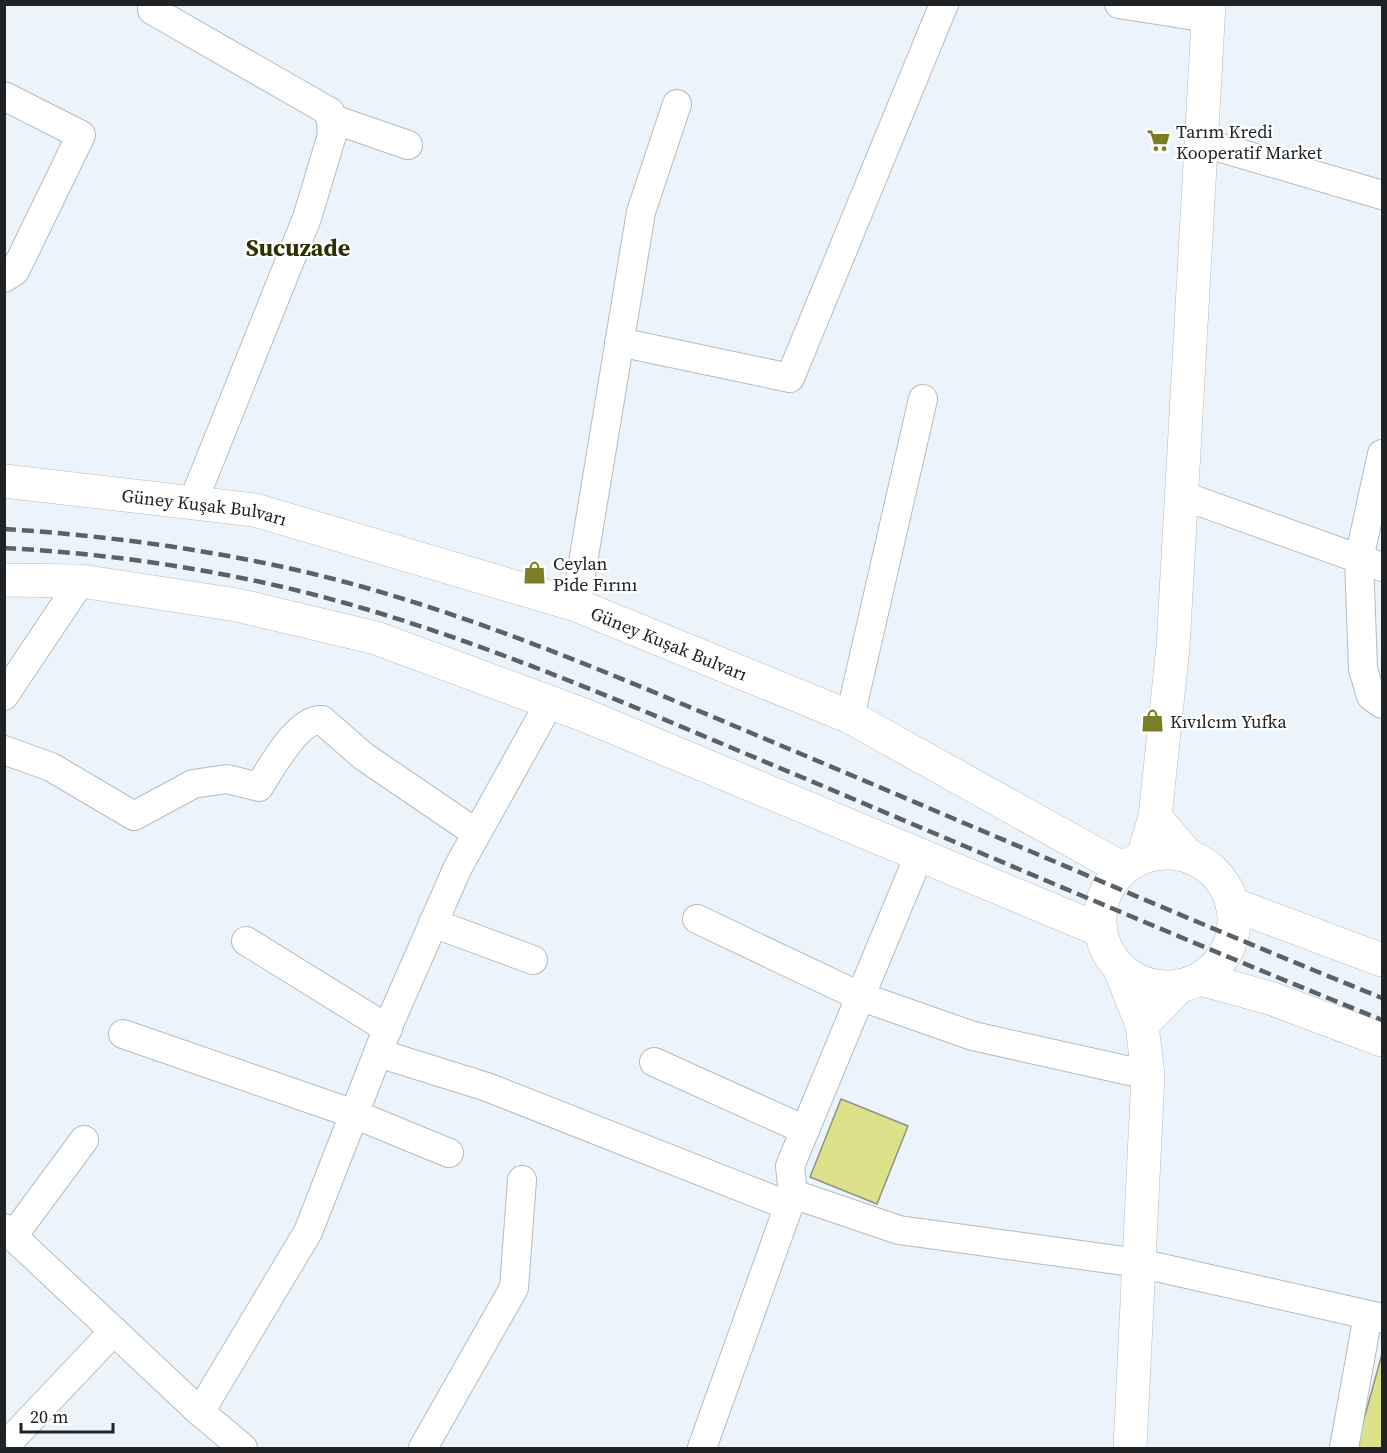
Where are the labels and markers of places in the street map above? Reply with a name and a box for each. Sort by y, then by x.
place label: Tarım Kredi Kooperatif Market [1176,119,1322,165]
supermarket icon: Tarım Kredi Kooperatif Market [1145,128,1171,154]
place label: Ceylan Pide Fırını [553,551,637,597]
shop icon: Ceylan Pide Fırını [522,560,548,586]
shop icon: Kıvılcım Yufka [1139,708,1165,734]
place label: Kıvılcım Yufka [1170,709,1287,734]

